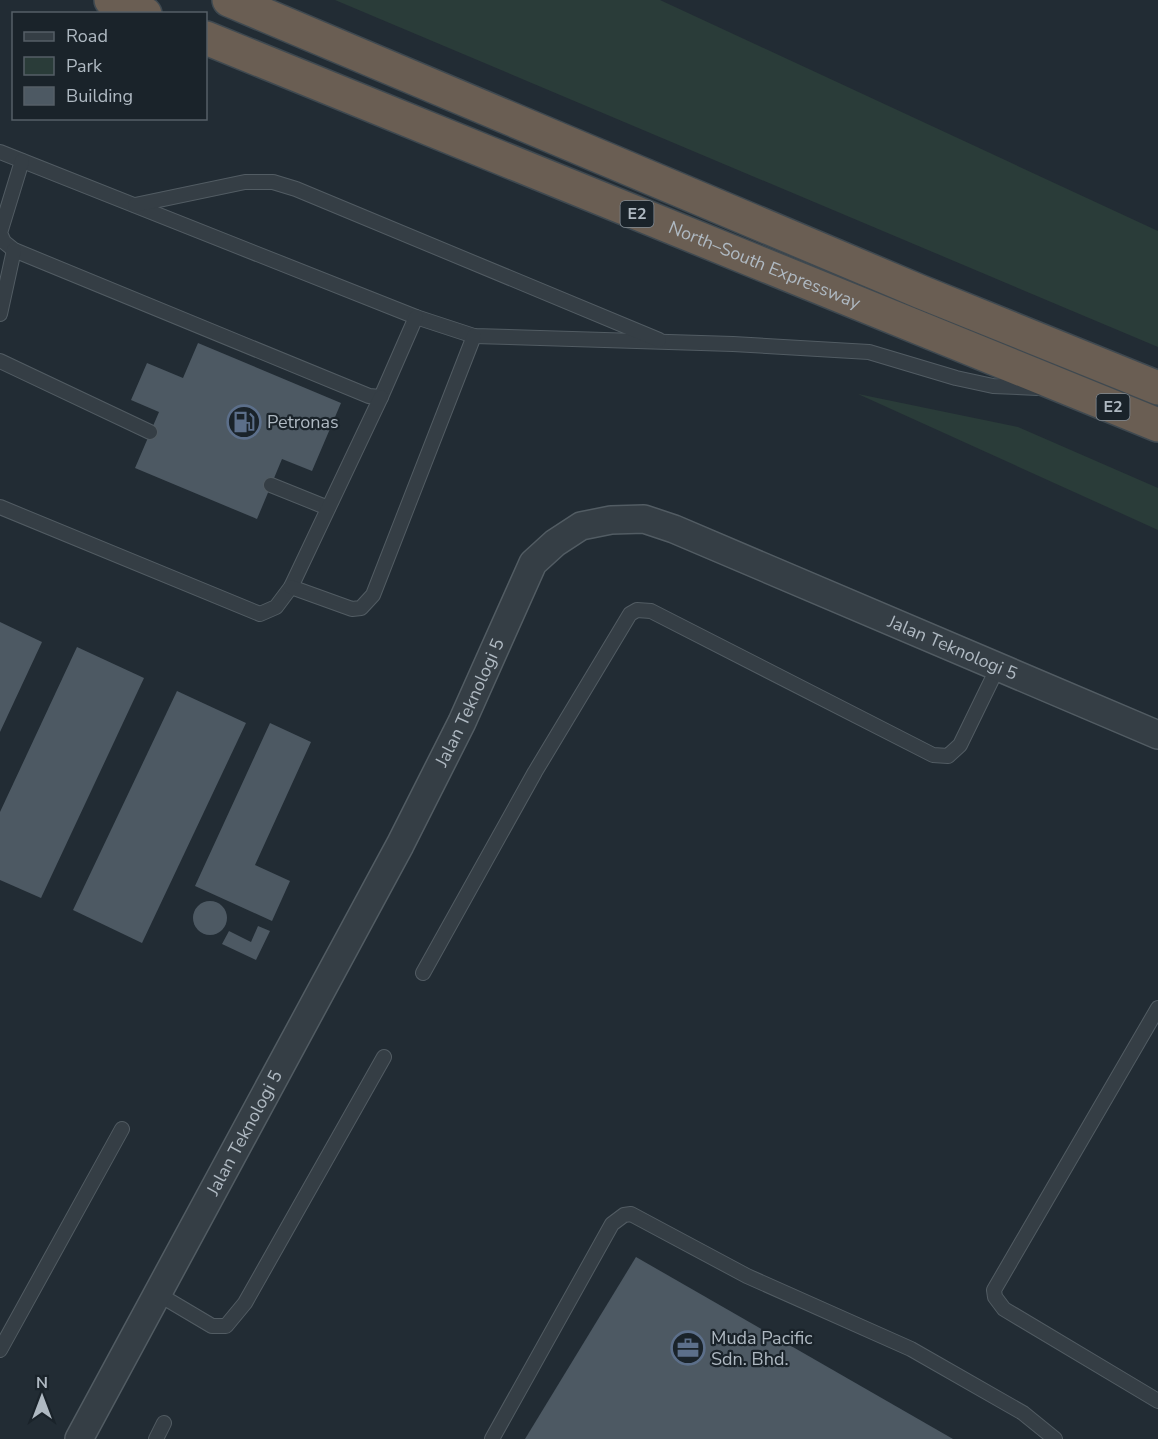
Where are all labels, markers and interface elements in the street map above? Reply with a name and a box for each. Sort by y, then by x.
legend [12,12,207,120]
text: Road [66,24,108,48]
text: Park [66,54,103,78]
text: Building [66,84,133,108]
road number: E2 [620,201,654,227]
street label: North–South Expressway [665,215,865,315]
road number: E2 [1096,394,1130,420]
fuel station icon: Petronas [226,404,262,440]
place label: Petronas [267,410,339,434]
street label: Jalan Teknologi 5 [883,609,1021,686]
street label: Jalan Teknologi 5 [429,634,510,771]
street label: Jalan Teknologi 5 [200,1066,288,1201]
place label: Muda Pacific Sdn. Bhd. [711,1326,813,1371]
office icon: Muda Pacific Sdn. Bhd. [670,1330,706,1366]
north arrow [12,1367,72,1427]
text: N [36,1372,48,1394]

